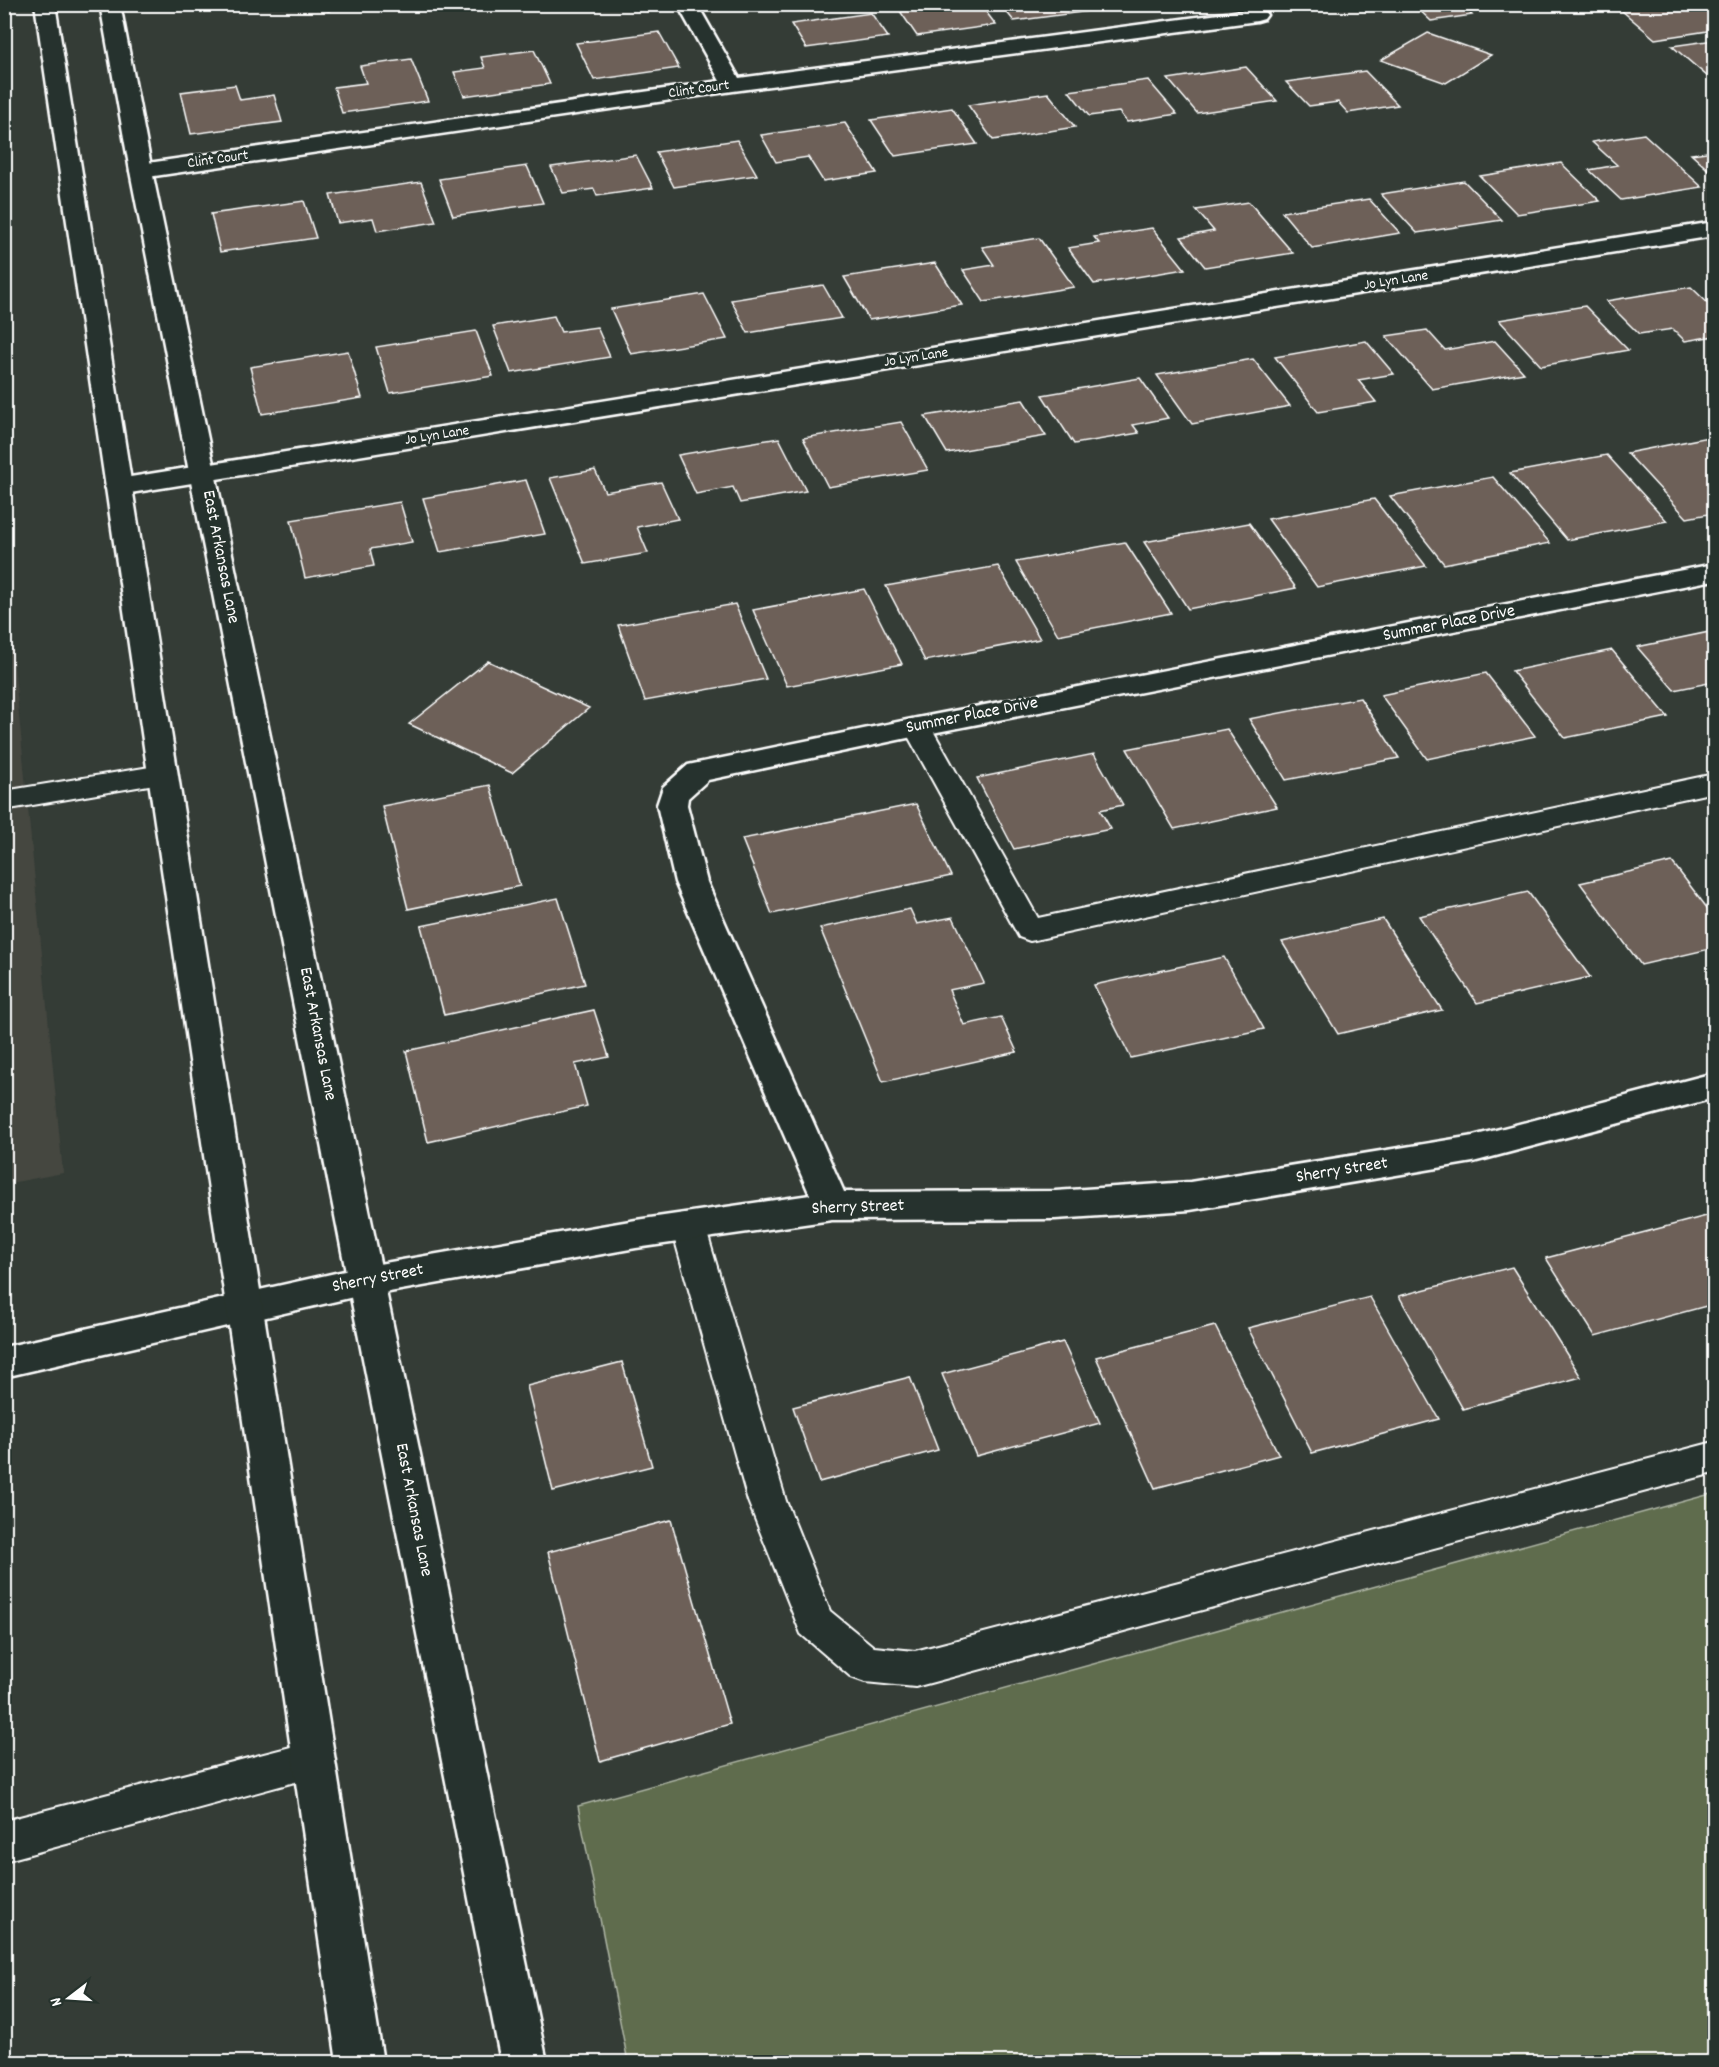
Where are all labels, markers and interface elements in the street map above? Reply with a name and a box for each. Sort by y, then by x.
street label: Clint Court [667,75,731,105]
street label: Clint Court [186,145,250,175]
street label: Jo Lyn Lane [1362,265,1430,297]
street label: Jo Lyn Lane [882,342,950,374]
street label: Jo Lyn Lane [403,420,471,452]
street label: East Arkansas Lane [195,488,245,626]
street label: Summer Place Drive [1381,599,1517,649]
street label: Summer Place Drive [904,691,1040,741]
street label: East Arkansas Lane [292,965,342,1103]
street label: Sherry Street [1294,1151,1390,1191]
street label: Sherry Street [811,1194,905,1222]
street label: Sherry Street [330,1258,426,1300]
street label: East Arkansas Lane [388,1441,438,1579]
north arrow [39,1968,99,2028]
text: N [45,1994,69,2009]

